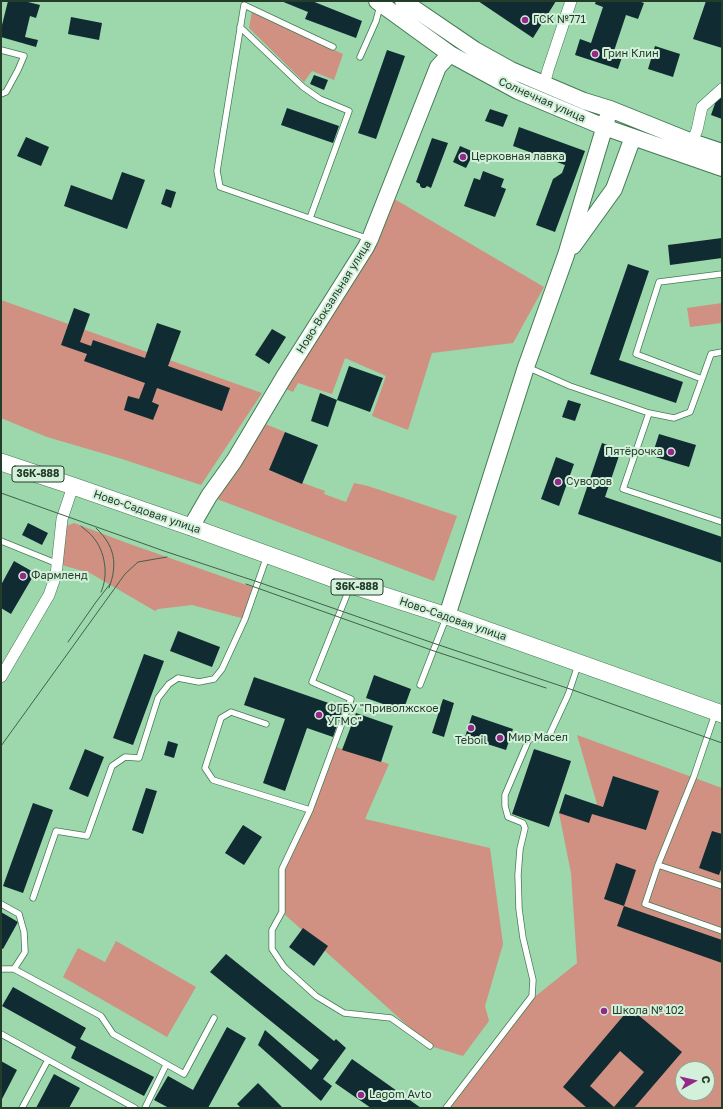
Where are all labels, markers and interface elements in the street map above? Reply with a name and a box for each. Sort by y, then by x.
place label: ГСК №771 [533,13,586,27]
marker: ГСК №771 [520,15,530,25]
place label: Грин Клин [603,47,659,61]
marker: Грин Клин [590,49,600,59]
street label: Солнечная улица [496,75,588,125]
place label: Церковная лавка [471,150,565,164]
marker: Церковная лавка [458,152,468,162]
street label: Ново-Вокзальная улица [294,238,374,356]
place label: Пятёрочка [605,445,663,459]
marker: Пятёрочка [666,447,676,457]
road number: 36К-888 [12,466,64,482]
place label: Суворов [566,475,612,489]
marker: Суворов [553,477,563,487]
street label: Ново-Садовая улица [92,487,202,537]
place label: Фармленд [31,569,88,583]
marker: Фармленд [18,571,28,581]
road number: 36К-888 [331,579,383,595]
street label: Ново-Садовая улица [398,594,508,644]
place label: ФГБУ "Приволжское УГМС" [327,702,439,728]
marker: ФГБУ "Приволжское УГМС" [314,710,324,720]
marker: Teboil [466,723,476,733]
place label: Мир Масел [508,731,568,745]
marker: Мир Масел [495,733,505,743]
place label: Teboil [455,734,487,748]
place label: Школа № 102 [612,1004,684,1018]
marker: Школа № 102 [599,1006,609,1016]
north arrow [675,1061,715,1101]
text: С [699,1075,713,1084]
place label: Lagom Avto [369,1088,432,1102]
marker: Lagom Avto [356,1090,366,1100]

